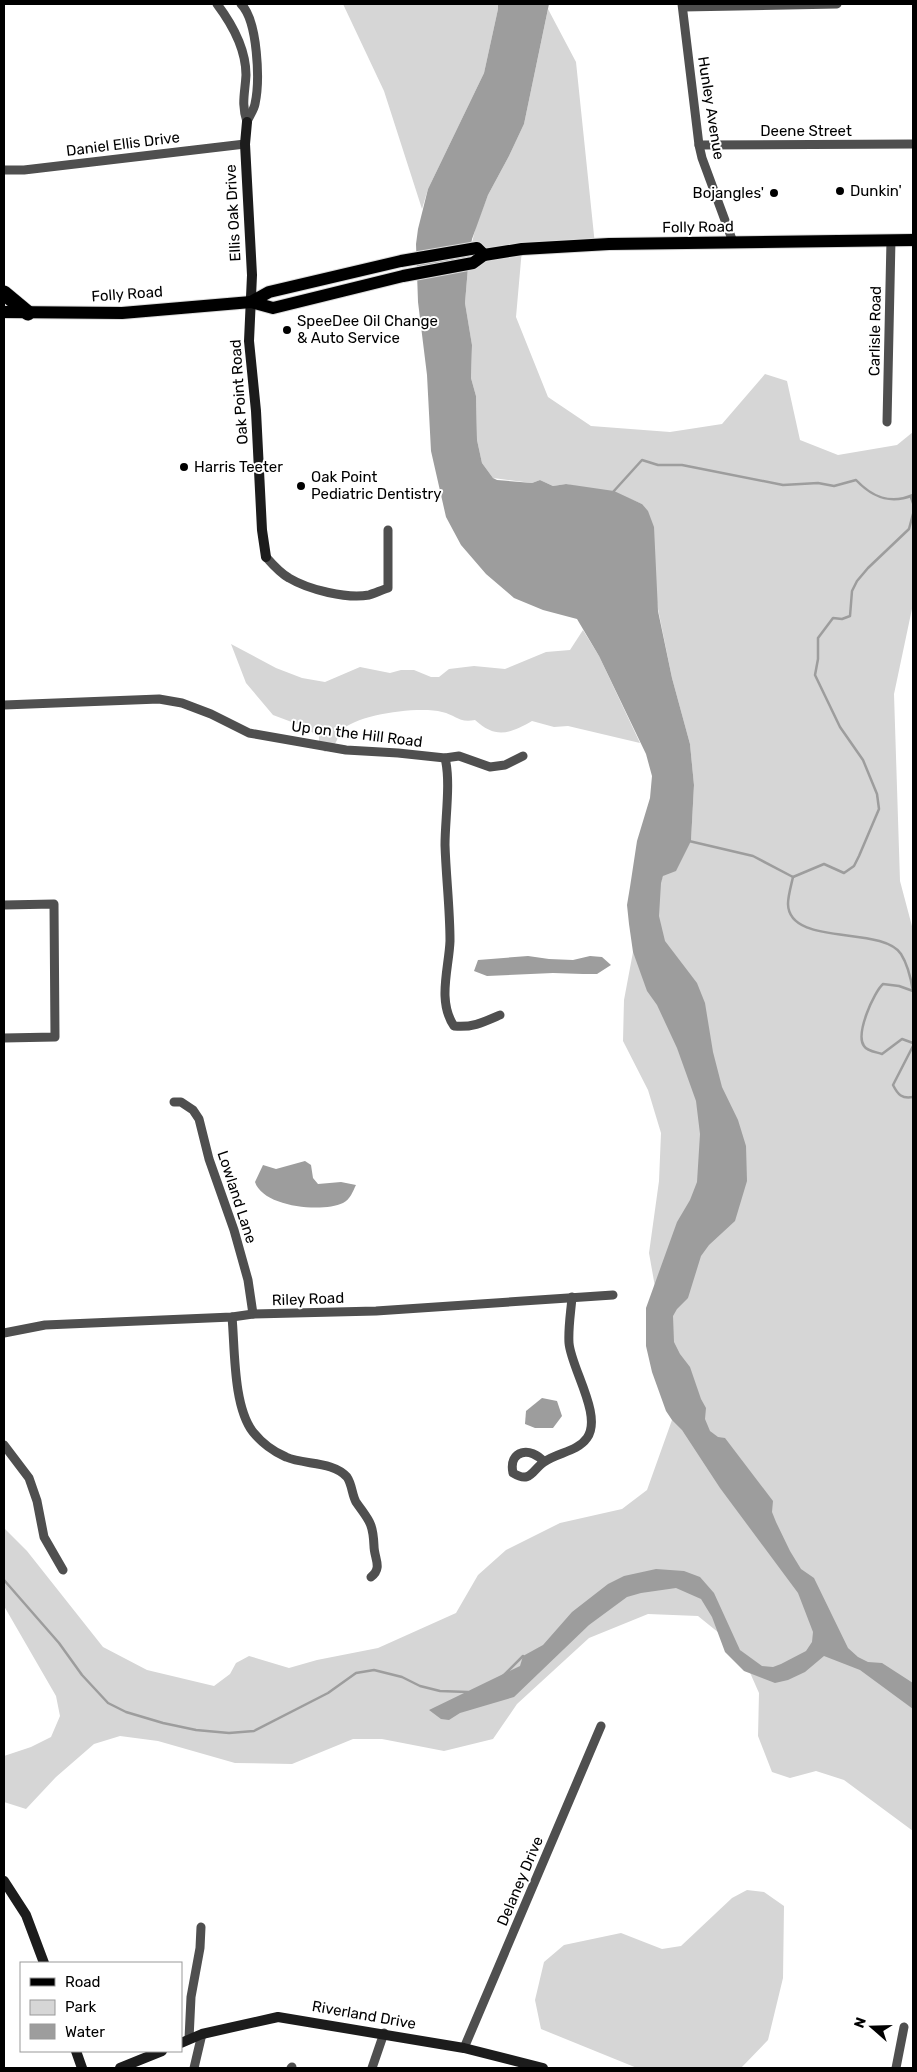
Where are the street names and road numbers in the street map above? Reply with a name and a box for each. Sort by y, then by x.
street label: Hunley Avenue [694,55,728,161]
street label: Deene Street [760,122,852,140]
street label: Daniel Ellis Drive [65,128,181,160]
street label: Ellis Oak Drive [221,164,245,262]
street label: Folly Road [662,217,734,237]
street label: Folly Road [91,283,163,305]
street label: Carlisle Road [865,286,885,376]
street label: Oak Point Road [226,339,252,445]
street label: Up on the Hill Road [290,717,424,751]
street label: Lowland Lane [214,1148,260,1246]
street label: Riley Road [272,1289,344,1309]
street label: Delaney Drive [493,1834,547,1928]
street label: Riverland Drive [311,1997,417,2033]

